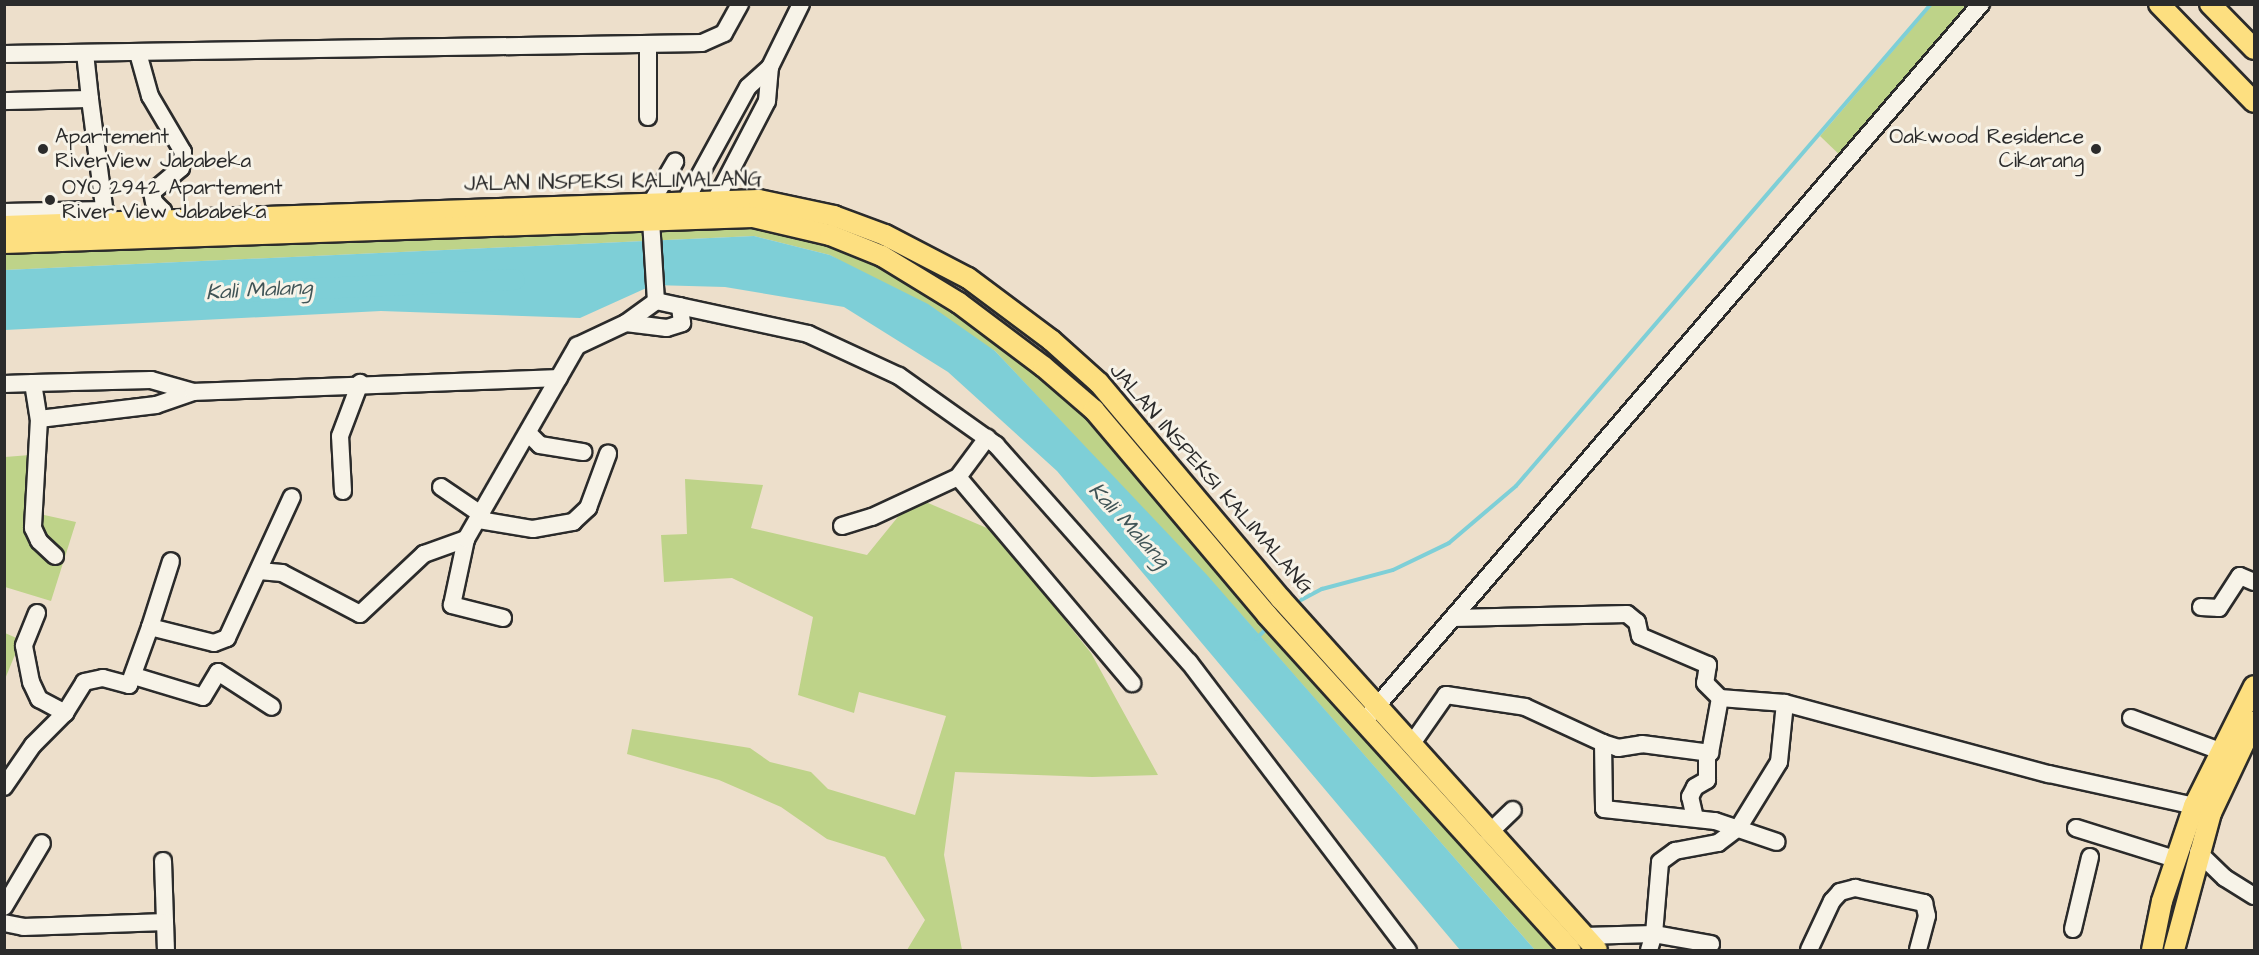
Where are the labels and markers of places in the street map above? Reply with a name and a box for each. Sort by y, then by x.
place label: Apartement RiverView Jababeka [55,124,251,174]
place label: Oakwood Residence Cikarang [1889,124,2084,174]
marker: Apartement RiverView Jababeka [36,142,50,156]
marker: Oakwood Residence Cikarang [2089,142,2103,156]
place label: OYO 2942 Apartement River View Jababeka [62,175,282,225]
marker: OYO 2942 Apartement River View Jababeka [43,193,57,207]

